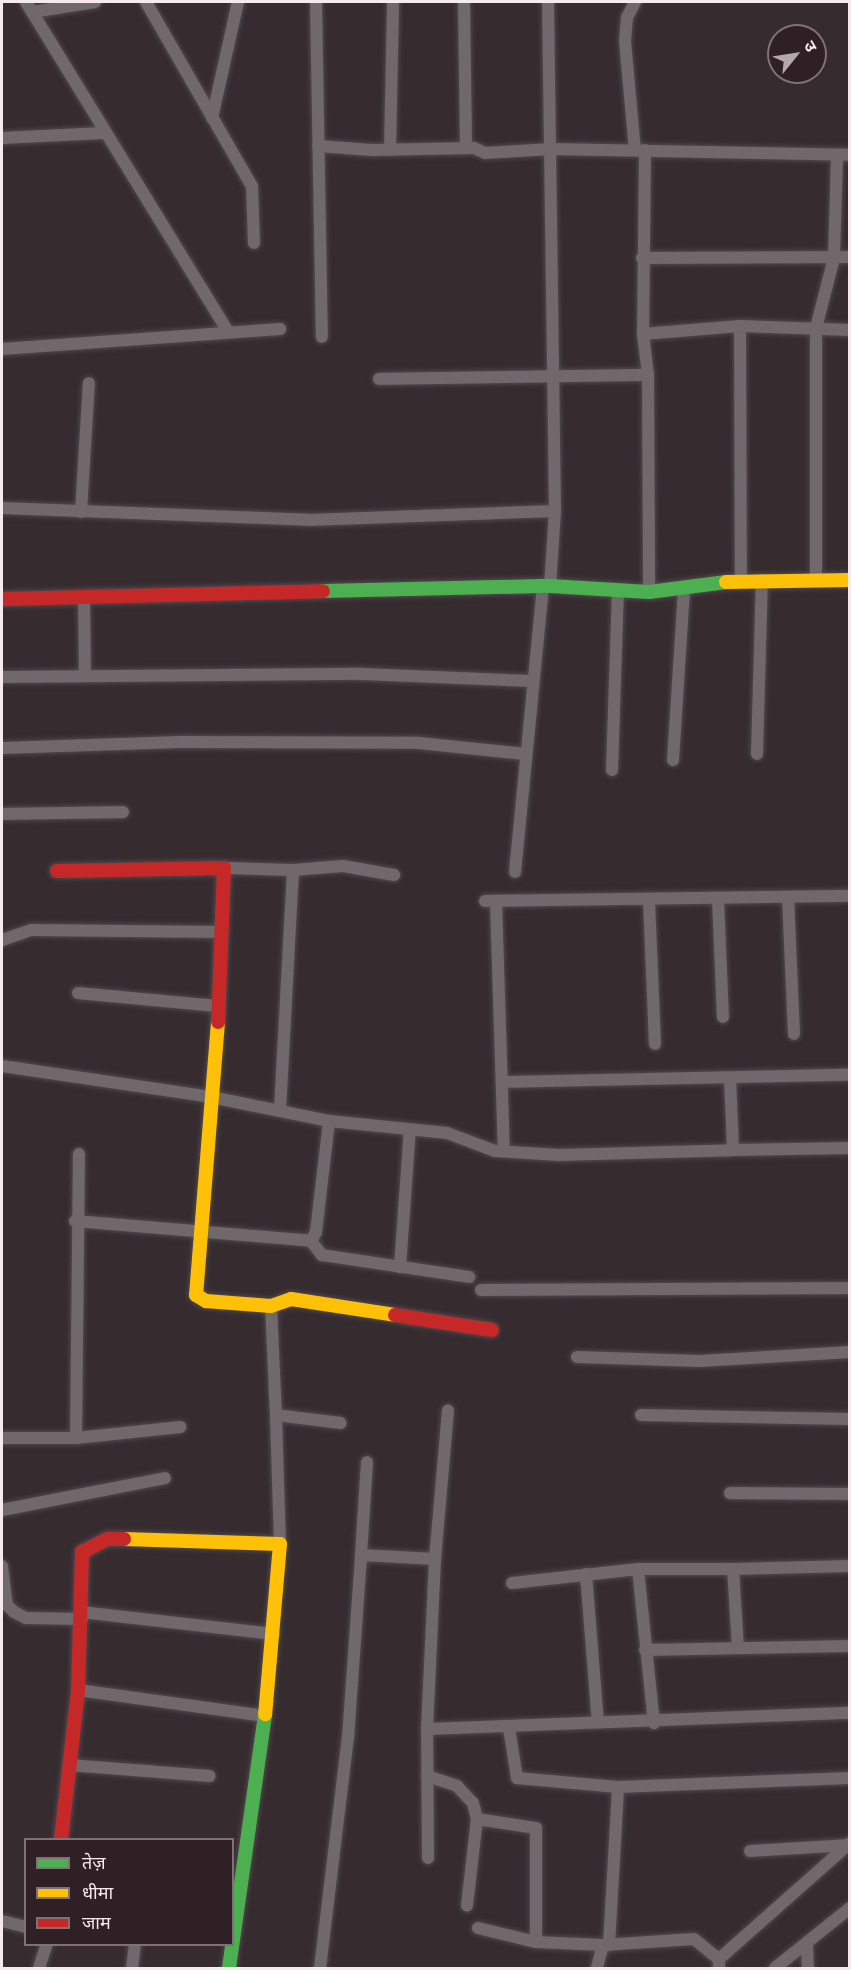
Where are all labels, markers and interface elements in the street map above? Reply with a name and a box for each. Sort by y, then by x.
north arrow [767,24,827,84]
text: उ [800,37,822,55]
legend [24,1838,234,1946]
text: तेज़ [82,1851,106,1874]
text: धीमा [82,1881,113,1904]
text: जाम [82,1911,111,1934]

